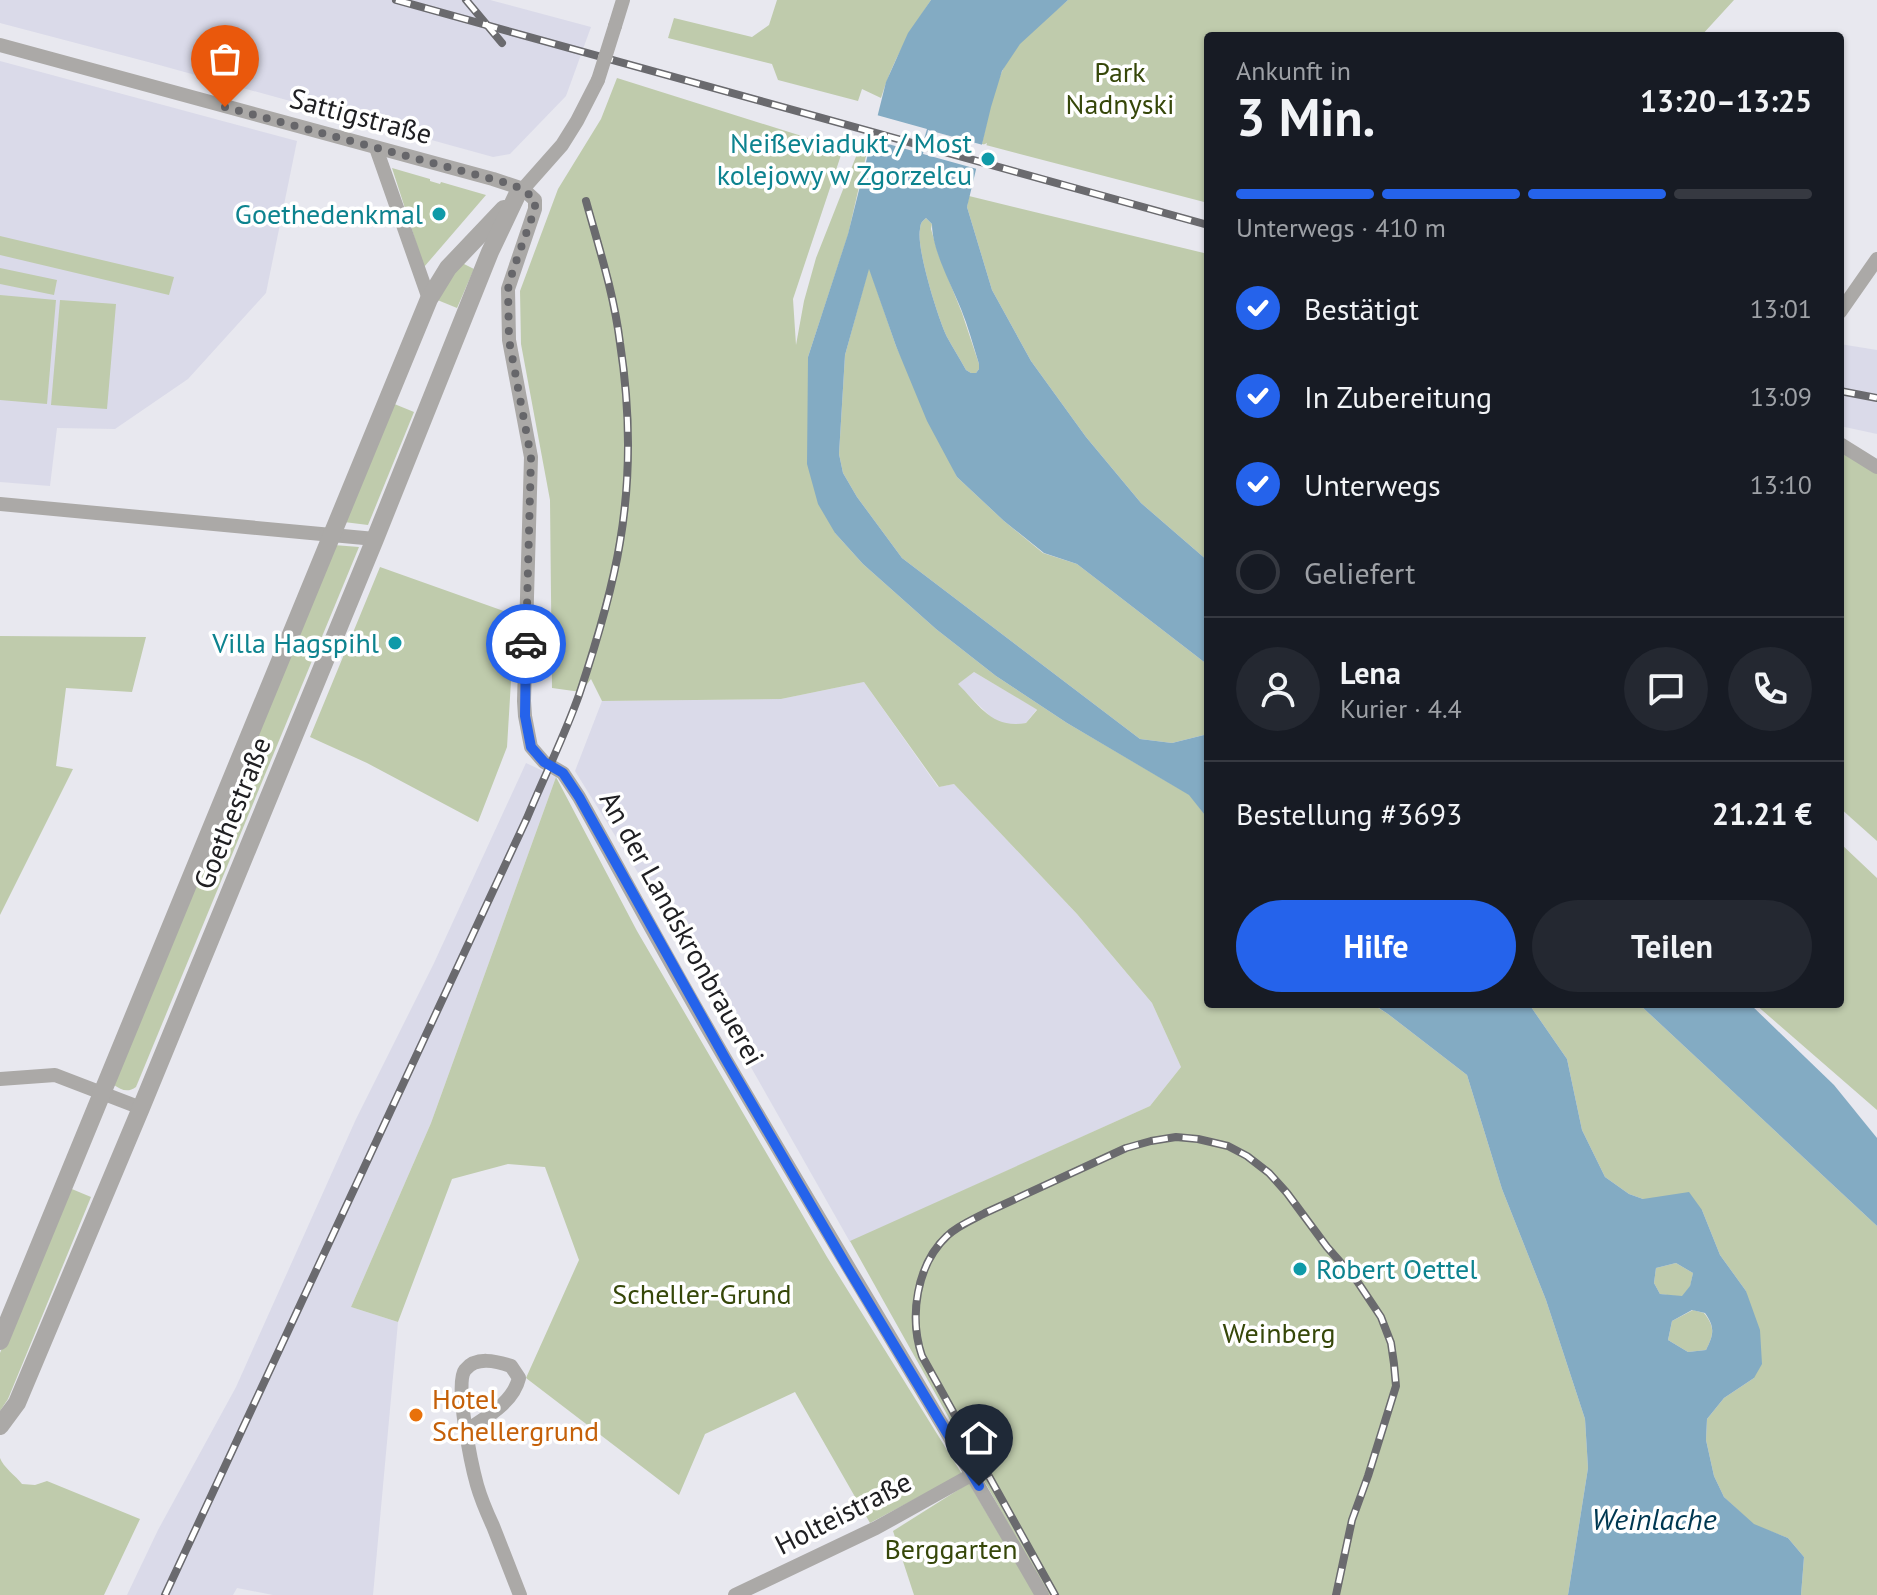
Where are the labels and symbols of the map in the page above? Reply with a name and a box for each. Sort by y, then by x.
pin [191,25,259,107]
park label: Park Nadnyski [1066,53,1174,122]
street label: Sattigstraße [286,79,436,152]
place label: Neißeviadukt / Most kolejowy w Zgorzelcu [717,124,972,193]
marker: Neißeviadukt / Most kolejowy w Zgorzelcu [979,150,997,168]
place label: Goethedenkmal [235,195,423,232]
marker: Goethedenkmal [430,205,448,223]
courier [486,604,566,684]
place label: Villa Hagspihl [211,624,379,661]
marker: Villa Hagspihl [386,634,404,652]
street label: Goethestraße [184,731,279,894]
street label: An der Landskronbrauerei [592,784,773,1071]
place label: Robert Oettel [1316,1250,1477,1287]
marker: Robert Oettel [1291,1260,1309,1278]
park label: Scheller-Grund [612,1275,792,1312]
park label: Weinberg [1223,1314,1335,1351]
place label: Hotel Schellergrund [432,1380,599,1449]
pin [945,1404,1013,1486]
marker: Hotel Schellergrund [407,1406,425,1424]
street label: Holteistraße [768,1462,917,1563]
water label: Weinlache [1591,1499,1717,1538]
park label: Berggarten [884,1530,1018,1567]

